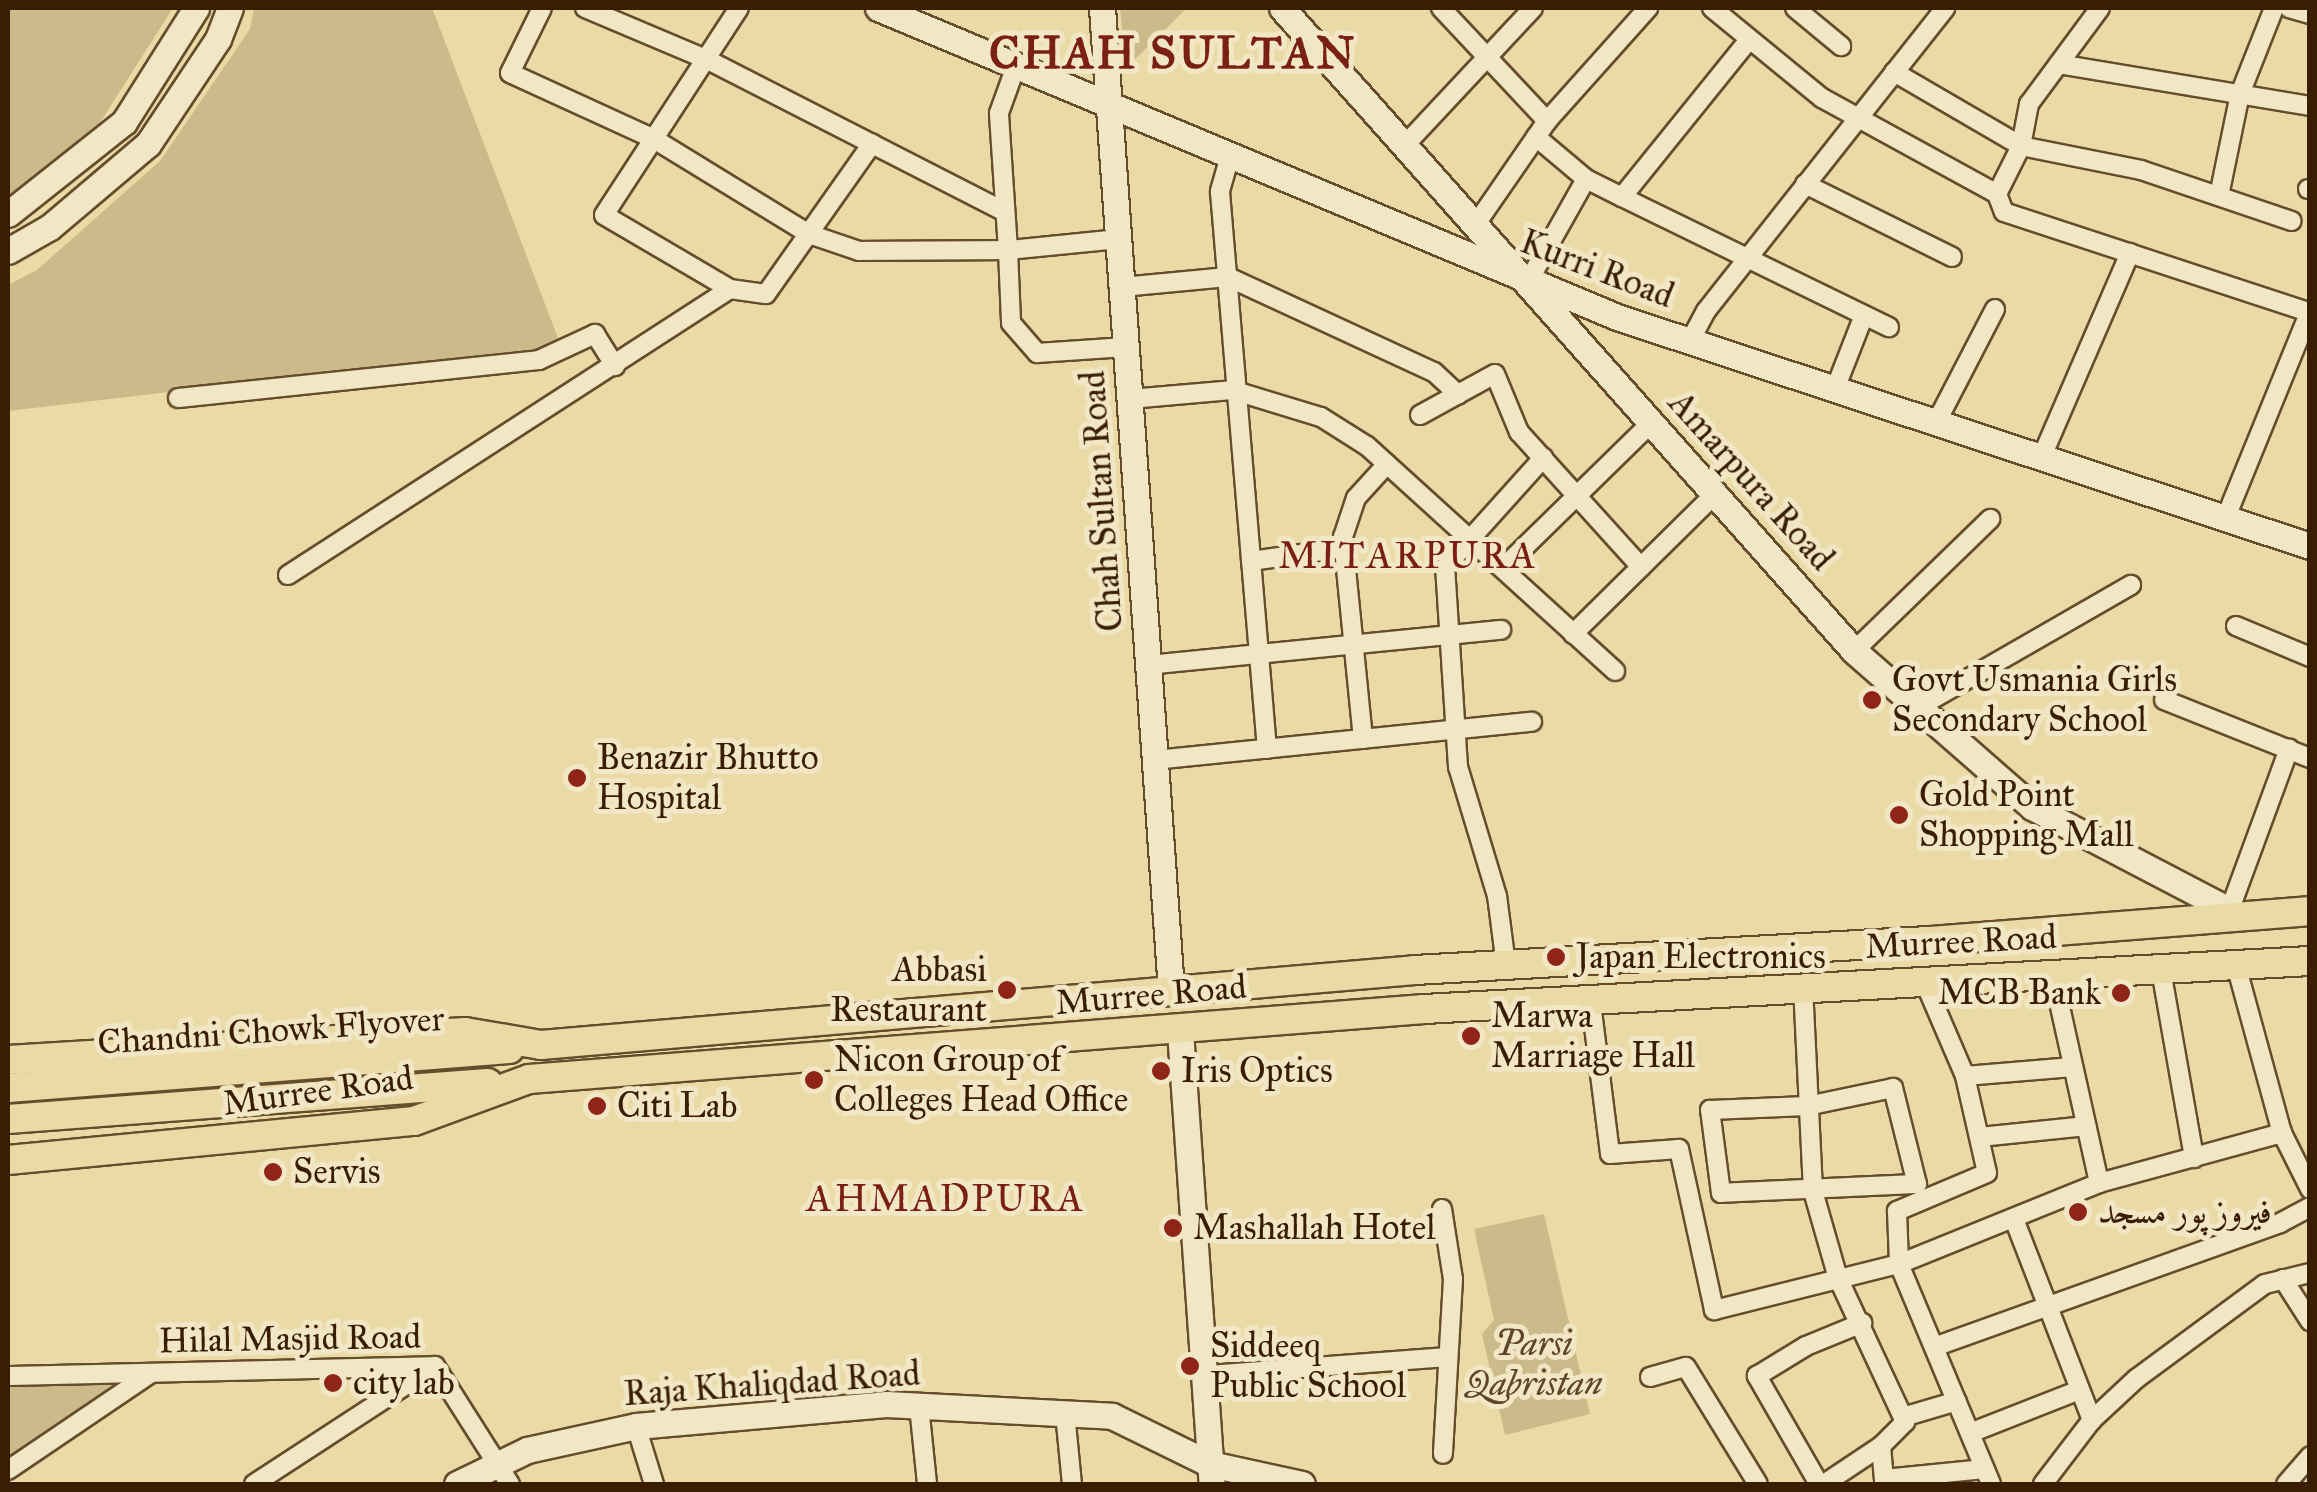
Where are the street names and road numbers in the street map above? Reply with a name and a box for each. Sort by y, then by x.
street label: Kurri Road [1514,221,1680,317]
street label: Chah Sultan Road [1072,369,1132,633]
street label: Amarpura Road [1659,383,1843,579]
street label: Murree Road [1864,916,2058,968]
street label: Murree Road [1054,966,1248,1024]
street label: Chandni Chowk Flyover [96,998,446,1064]
street label: Murree Road [220,1057,416,1125]
street label: Hilal Masjid Road [158,1316,422,1362]
street label: Raja Khaliqdad Road [622,1353,922,1415]

